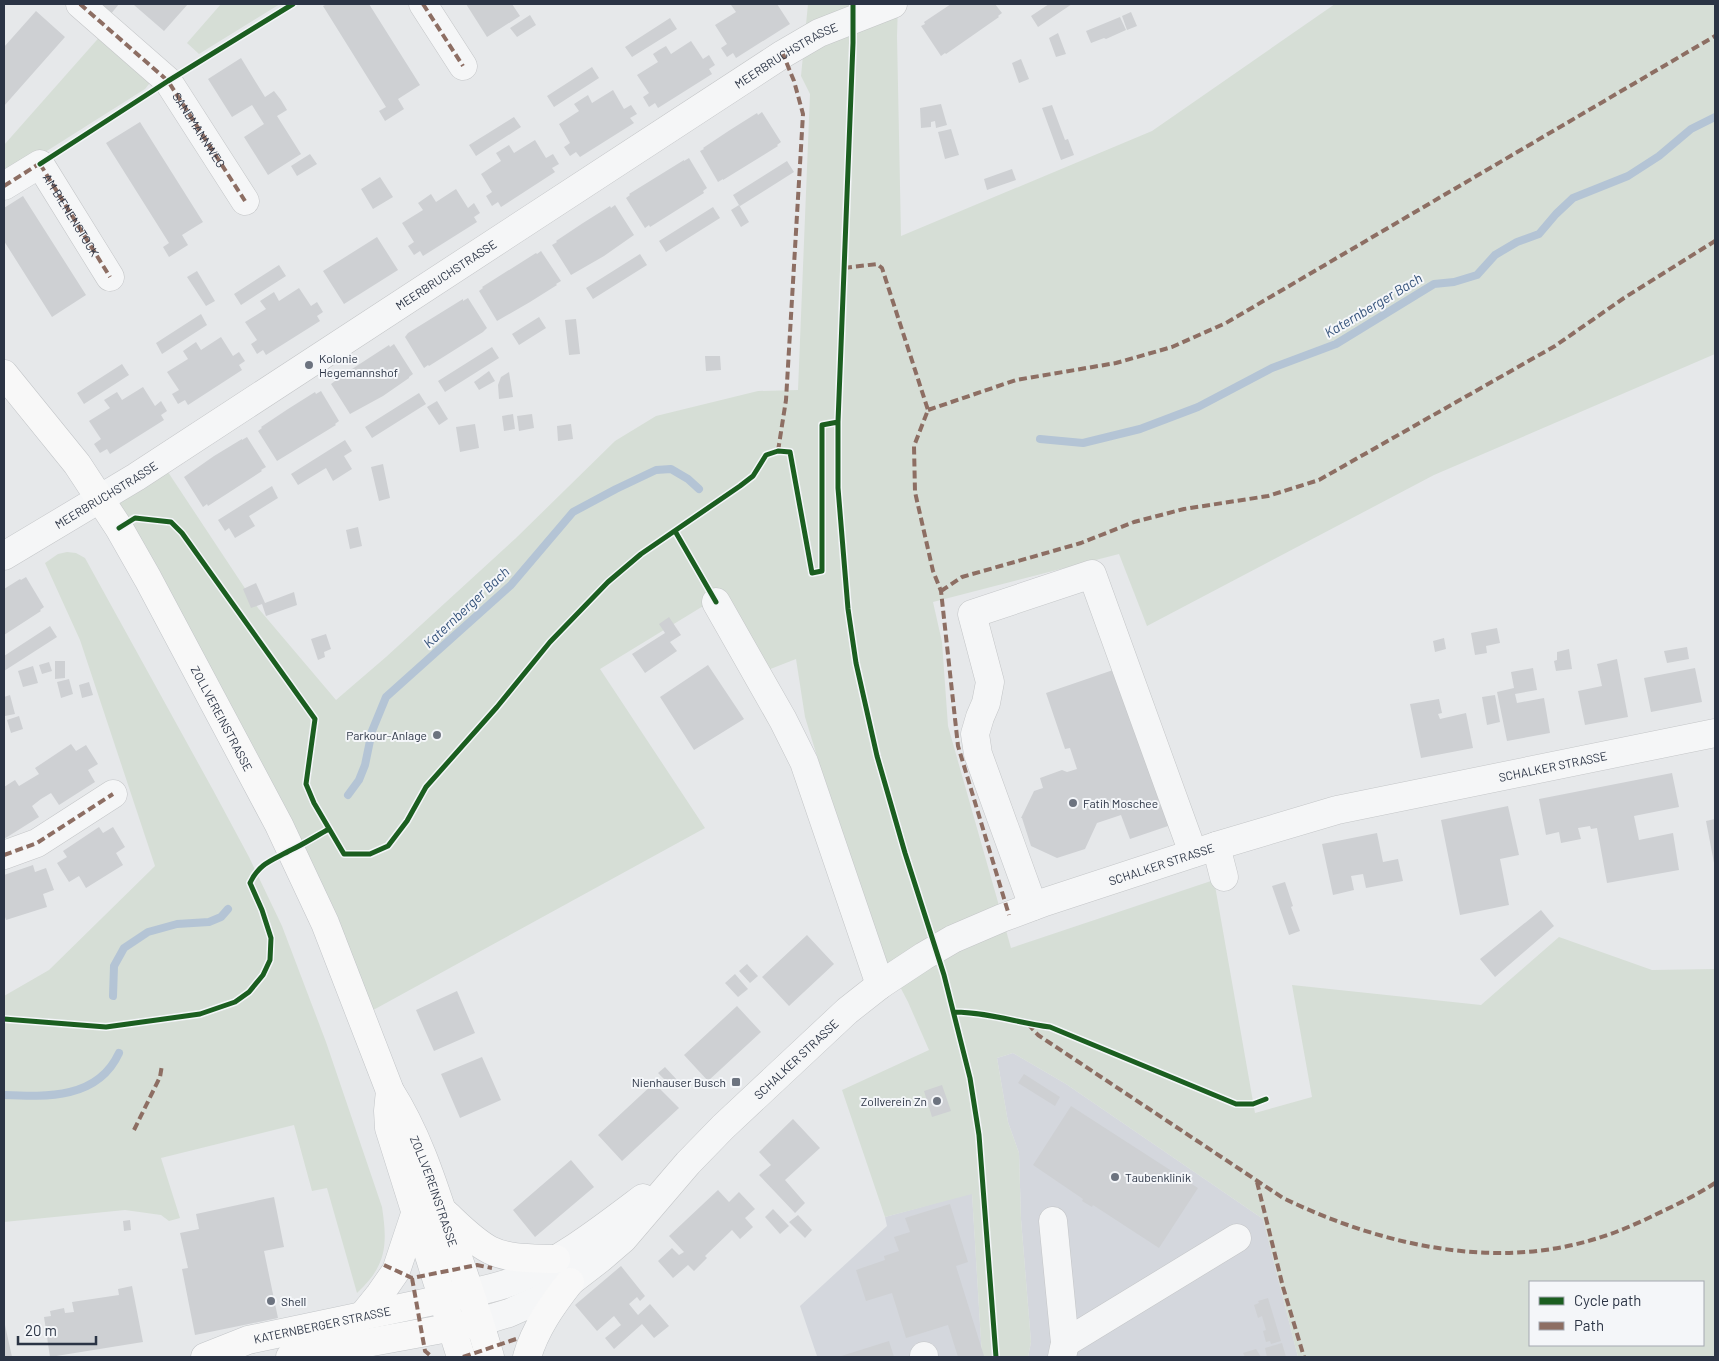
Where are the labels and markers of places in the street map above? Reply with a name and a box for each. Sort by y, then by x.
place label: Kolonie Hegemannshof [319,351,398,379]
marker: Kolonie Hegemannshof [303,359,315,371]
place label: Parkour-Anlage [346,728,427,742]
marker: Parkour-Anlage [431,729,443,741]
place label: Fatih Moschee [1083,796,1158,810]
marker: Fatih Moschee [1067,797,1079,809]
place label: Nienhauser Busch [632,1075,726,1089]
marker: Nienhauser Busch [730,1076,742,1088]
place label: Zollverein Zn [861,1094,927,1108]
marker: Zollverein Zn [931,1095,943,1107]
place label: Taubenklinik [1125,1170,1191,1184]
marker: Taubenklinik [1109,1171,1121,1183]
place label: Shell [281,1294,306,1308]
marker: Shell [265,1295,277,1307]

